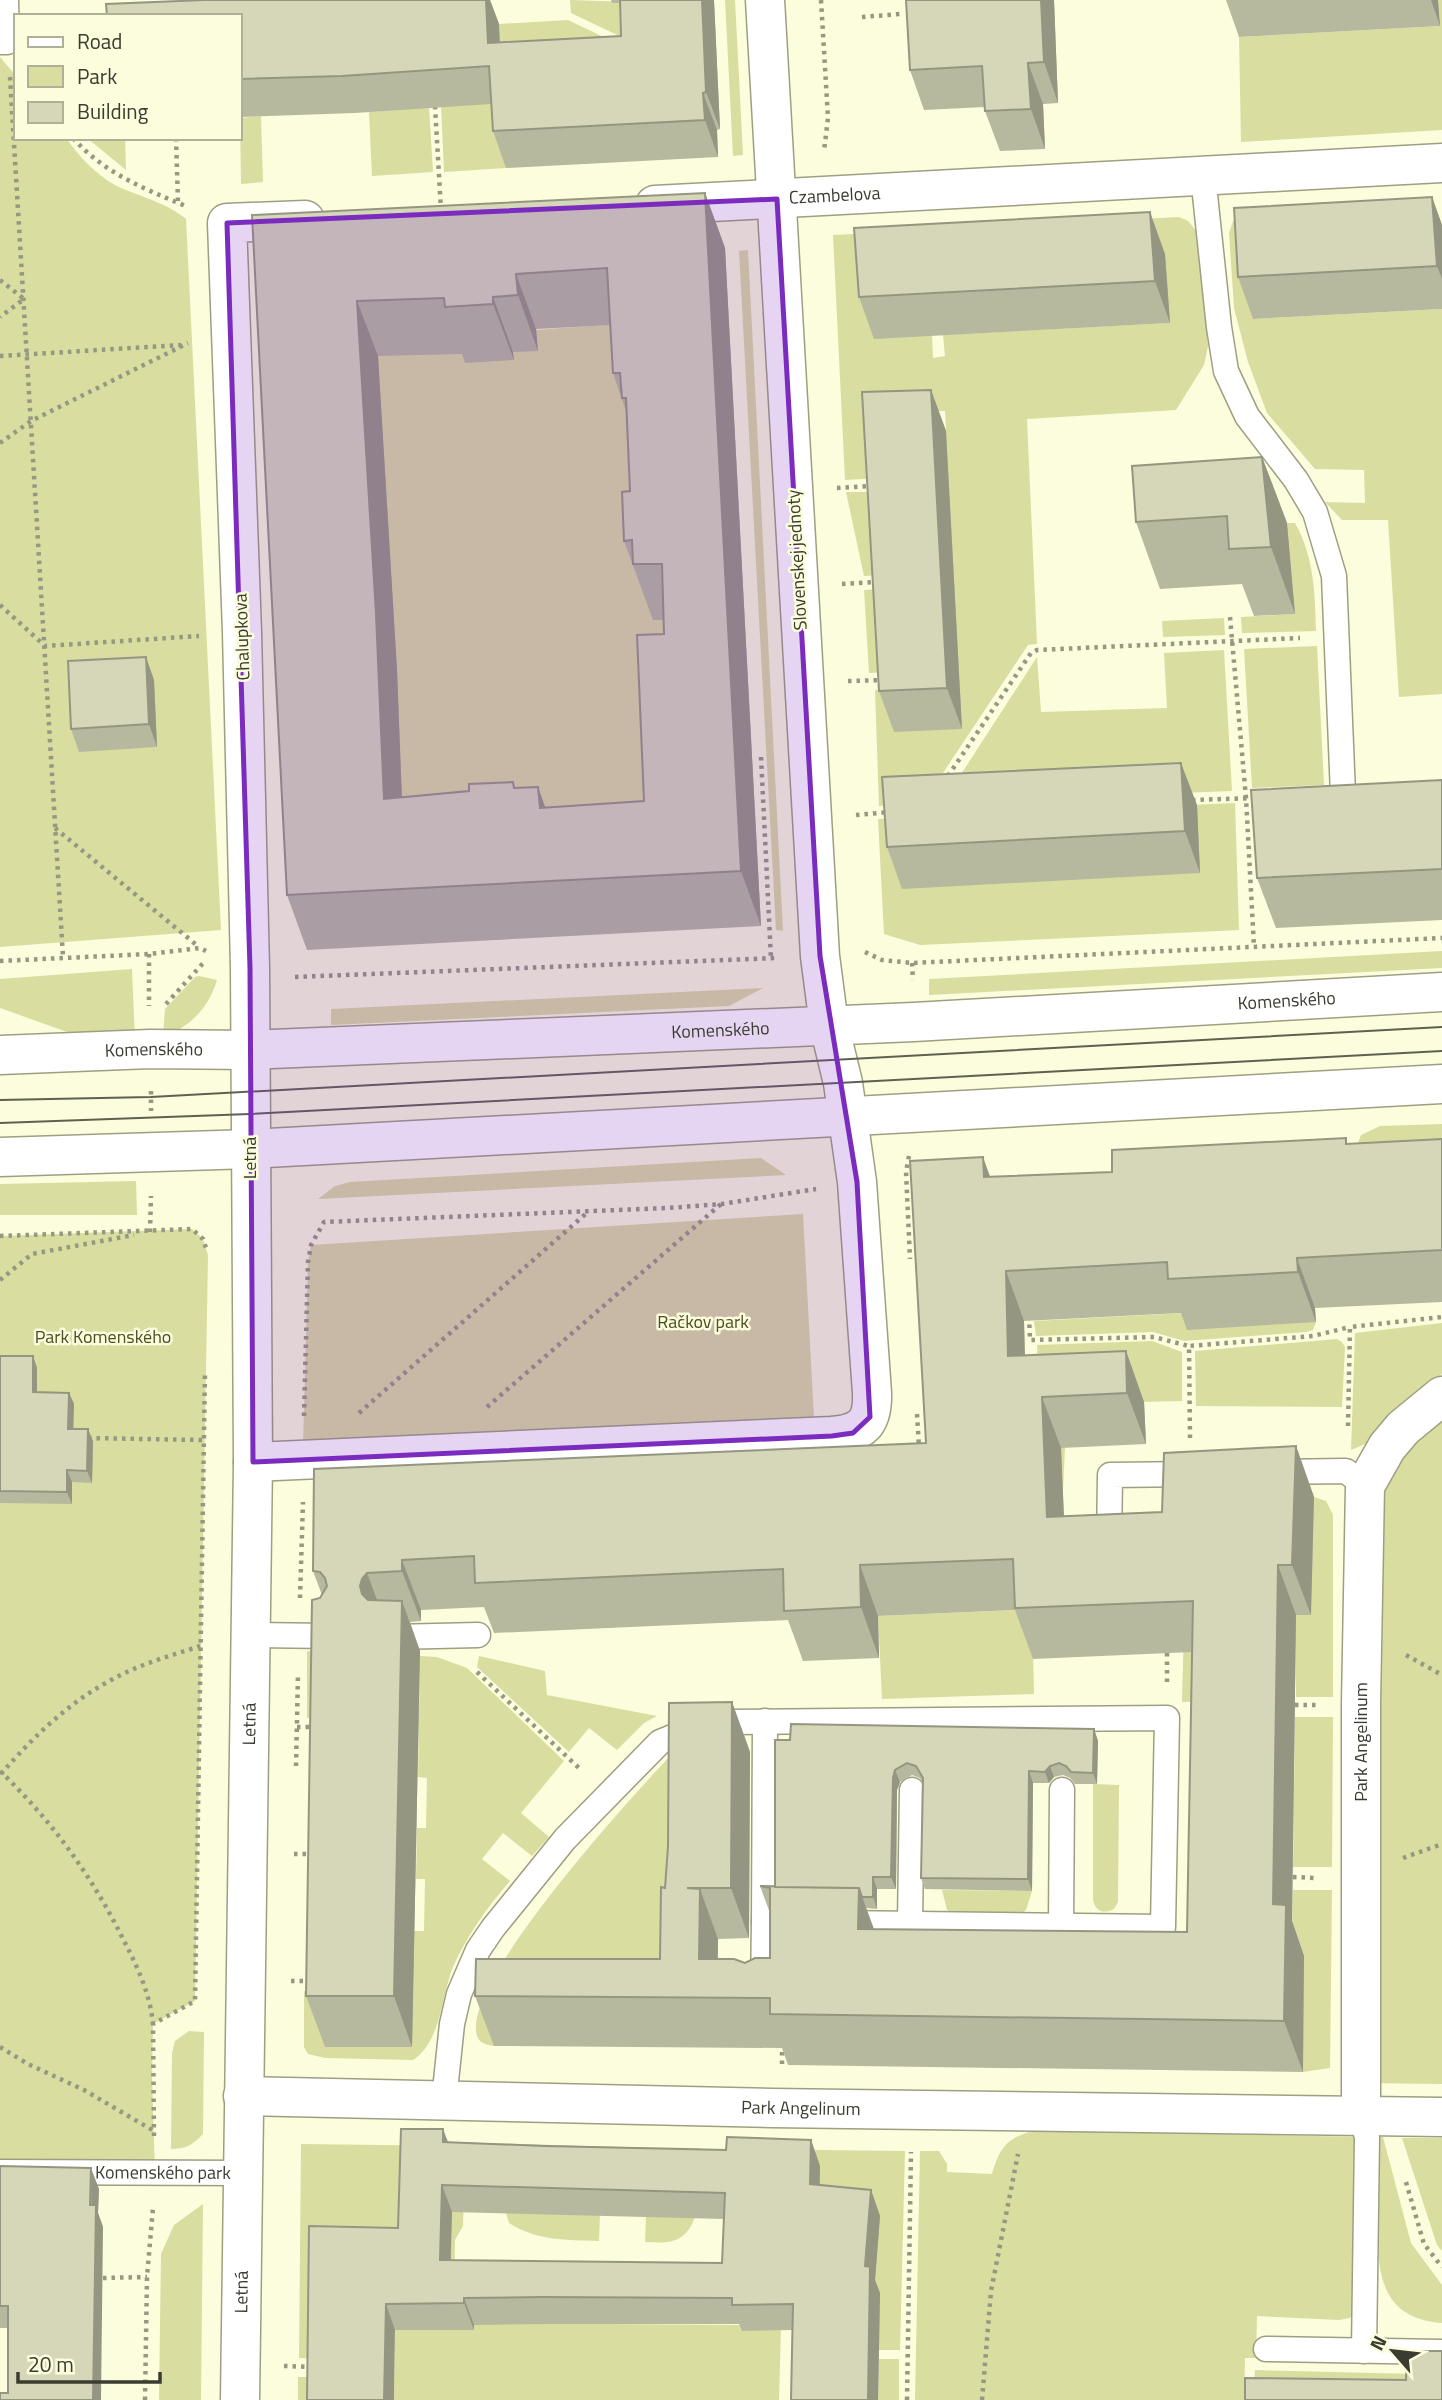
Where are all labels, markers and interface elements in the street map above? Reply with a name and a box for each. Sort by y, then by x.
legend [14,14,242,140]
text: Road [77,25,122,57]
text: Park [77,60,117,92]
text: Building [77,95,149,127]
street label: Czambelova [788,179,881,211]
street label: Slovenskej jednoty [779,489,814,631]
street label: Chalupkova [226,593,257,681]
street label: Komenského [1237,984,1337,1017]
street label: Komenského [671,1014,770,1045]
street label: Komenského [104,1035,203,1064]
street label: Letná [236,1137,263,1179]
park label: Račkov park [657,1308,749,1335]
park label: Park Komenského [35,1323,171,1350]
street label: Park Angelinum [1347,1682,1374,1802]
street label: Letná [235,1703,263,1746]
street label: Park Angelinum [741,2093,861,2122]
street label: Komenského park [95,2158,231,2186]
street label: Letná [227,2271,255,2314]
north arrow [1358,2316,1428,2386]
text: N [1362,2330,1393,2355]
scale bar [18,2340,159,2384]
text: 20 m [28,2348,74,2380]

